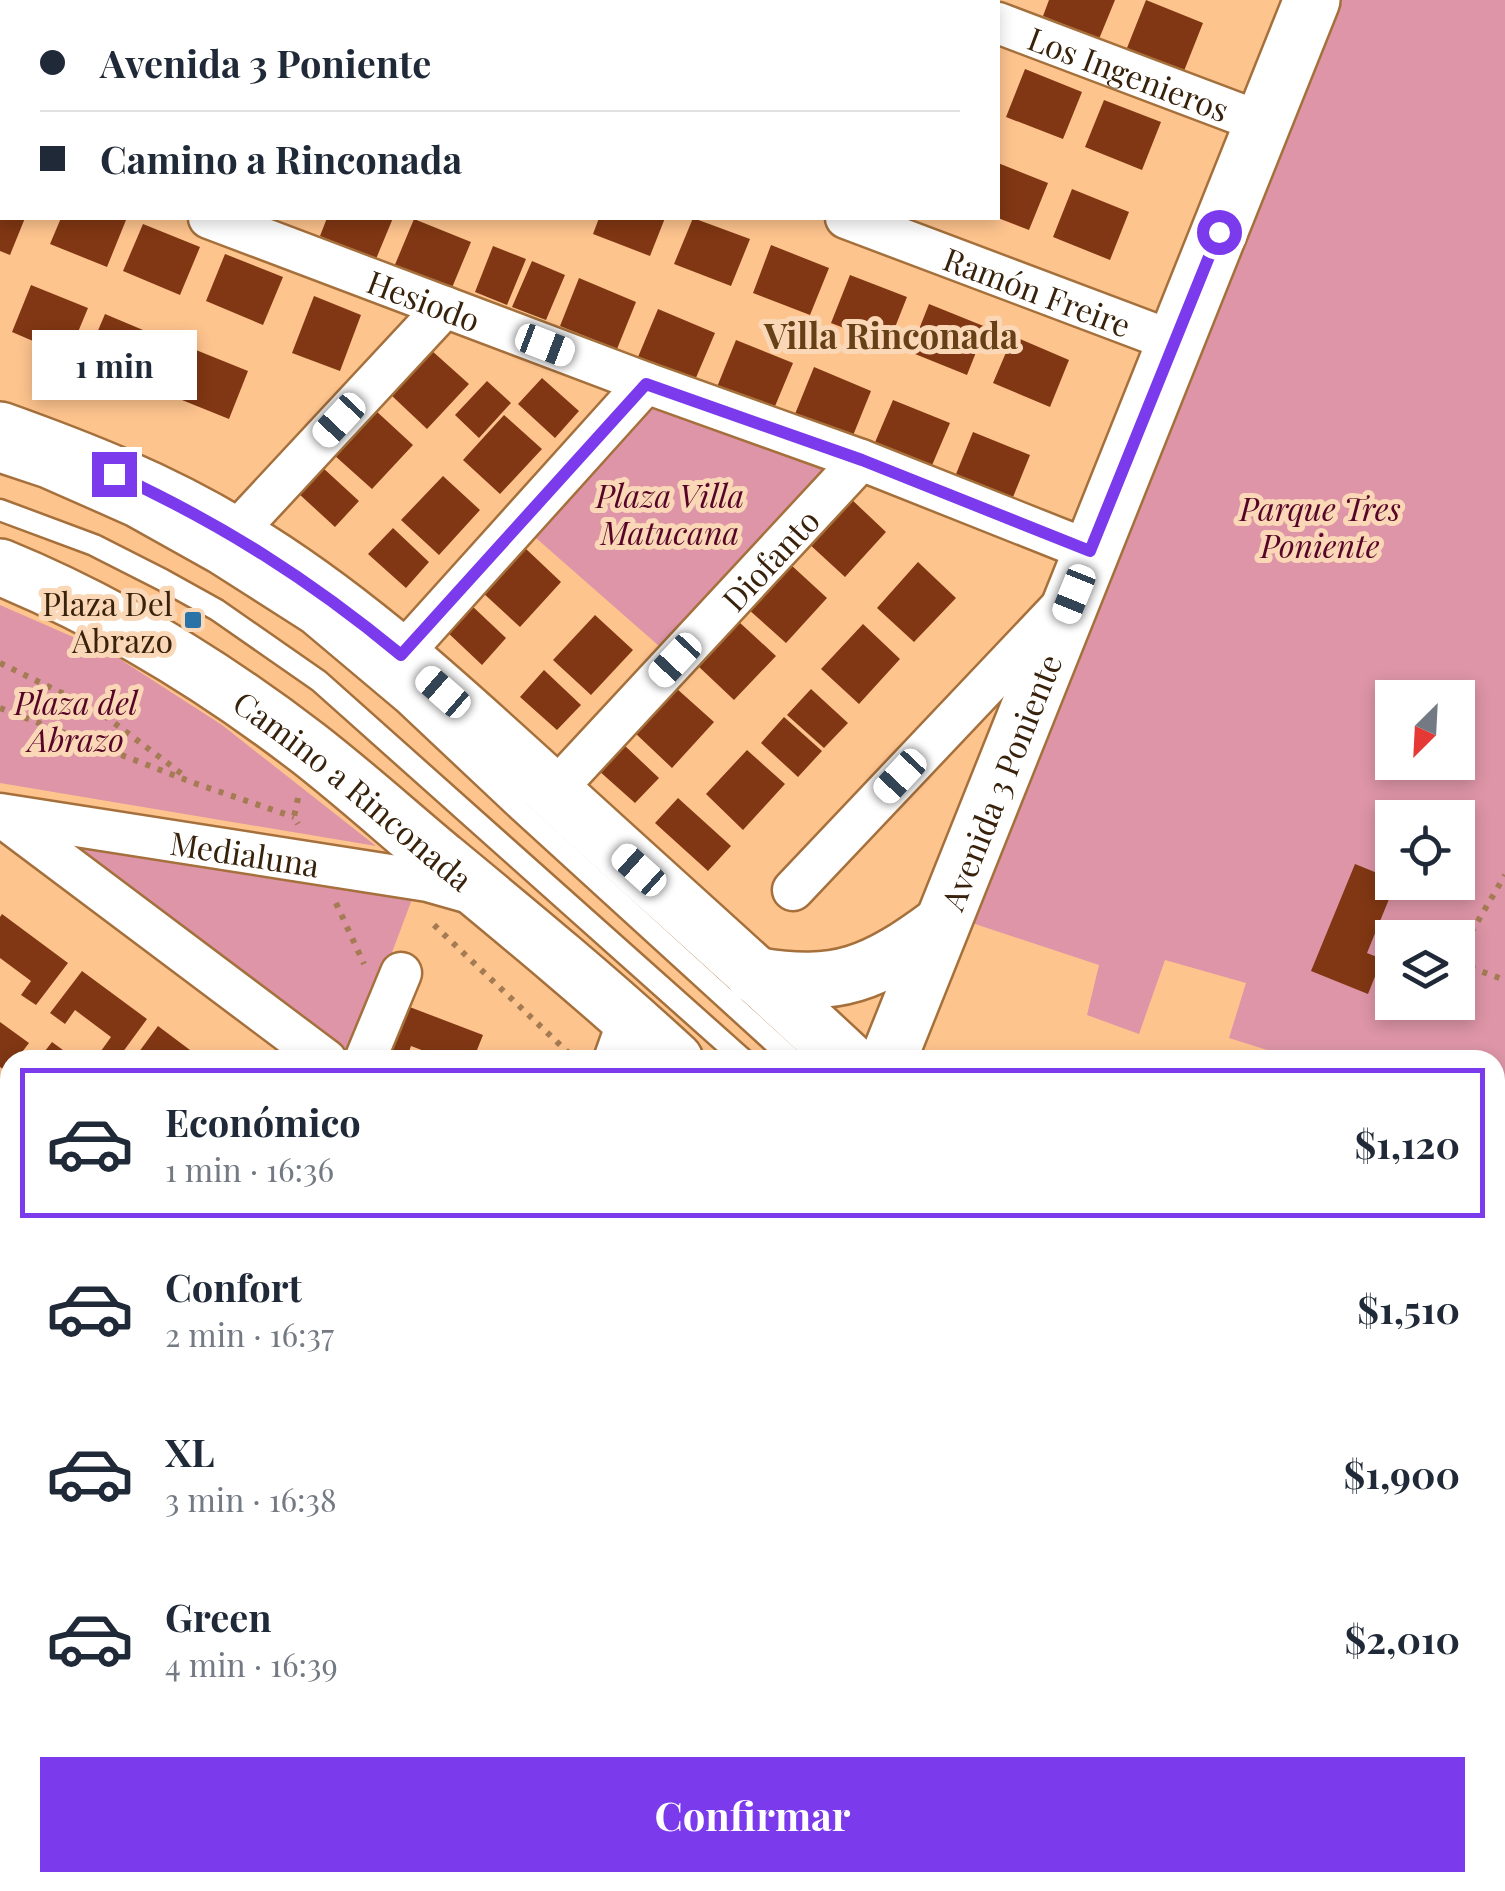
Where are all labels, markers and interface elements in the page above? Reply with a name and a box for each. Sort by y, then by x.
street label: Los Ingenieros [1023,15,1235,130]
text: Avenida 3 Poniente [100,37,431,88]
text: Camino a Rinconada [100,133,462,184]
route start [1197,210,1242,255]
street label: Ramón Freire [938,235,1138,345]
street label: Hesiodo [362,258,487,340]
district label: Villa Rinconada [763,311,1018,358]
car [512,320,578,370]
callout: 1 min [32,329,196,399]
text: 1 min [75,343,154,386]
car [308,388,370,452]
route end [92,452,137,497]
park label: Plaza Villa Matucana [594,473,744,553]
park label: Parque Tres Poniente [1237,486,1401,566]
street label: Diofanto [711,499,827,619]
car [1049,561,1099,627]
place label: Plaza Del Abrazo [42,581,173,661]
marker: Plaza Del Abrazo [182,609,204,631]
car [644,628,706,692]
street label: Avenida 3 Poniente [929,647,1070,917]
car [411,661,475,723]
park label: Plaza del Abrazo [12,680,139,760]
street label: Camino a Rinconada [226,680,483,899]
north arrow [1375,680,1475,780]
map controls [1375,680,1475,1020]
car [869,744,931,808]
button: locate [1375,800,1475,900]
street label: Medialuna [167,819,323,885]
car [607,839,671,901]
button: layers [1375,920,1475,1020]
text: Económico [165,1096,361,1147]
icon: car [45,1098,135,1188]
text: $1,120 [1354,1118,1460,1169]
text: 1 min · 16:36 [165,1147,334,1190]
text: Confort [165,1261,302,1312]
icon: car [45,1263,135,1353]
text: $1,510 [1357,1283,1460,1334]
text: 2 min · 16:37 [165,1312,334,1355]
text: XL [165,1426,214,1477]
icon: car [45,1428,135,1518]
text: $1,900 [1344,1448,1460,1499]
text: 3 min · 16:38 [165,1477,337,1520]
text: Green [165,1591,272,1642]
icon: car [45,1593,135,1683]
text: $2,010 [1344,1613,1460,1664]
text: 4 min · 16:39 [165,1642,338,1685]
button: Confirmar [40,1757,1465,1872]

